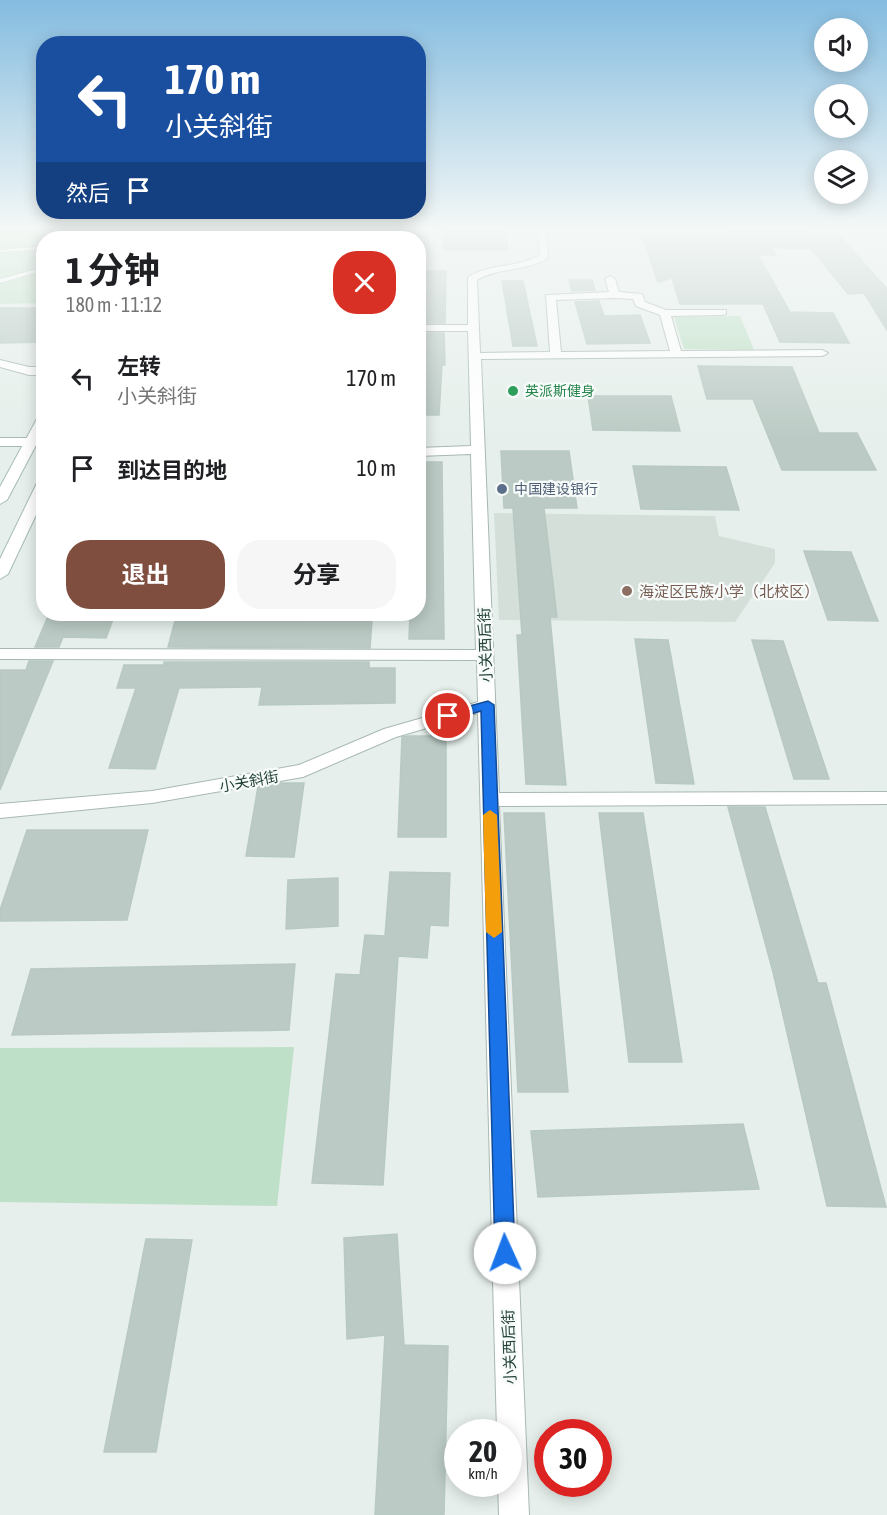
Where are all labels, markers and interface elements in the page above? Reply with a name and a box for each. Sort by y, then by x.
map controls [814,18,868,204]
button: sound [814,18,868,72]
text: 170 m [165,55,260,103]
icon: left [66,60,144,138]
button: search [814,84,868,138]
text: 小关斜街 [165,111,273,142]
button: layers [814,150,868,204]
icon: arrive [122,174,155,207]
text: 然后 [66,180,110,206]
text: 1 分钟 [66,249,160,291]
button: close [333,251,396,314]
text: 180 m · 11:12 [66,293,162,316]
text: 左转 [117,353,161,379]
icon: left [66,362,99,395]
text: 170 m [346,365,396,391]
place label: 英派斯健身 [525,383,595,399]
text: 小关斜街 [117,384,197,407]
marker: 英派斯健身 [506,384,520,398]
icon: arrive [66,452,99,485]
text: 10 m [356,455,396,481]
text: 到达目的地 [117,457,227,483]
place label: 中国建设银行 [514,481,598,497]
marker: 中国建设银行 [495,482,509,496]
button: 退出 [66,540,225,609]
button: 分享 [237,540,396,609]
place label: 海淀区民族小学（北校区） [639,583,819,600]
marker: 海淀区民族小学（北校区） [620,584,634,598]
street label: 小关西后街 [475,607,495,683]
pin [422,690,473,741]
icon: arrive [431,699,464,732]
street label: 小关斜街 [218,767,280,795]
position arrow [473,1221,537,1285]
street label: 小关西后街 [499,1309,519,1385]
speed limit sign: 30 [534,1419,612,1497]
text: 20 [469,1434,497,1468]
text: km/h [468,1465,498,1482]

